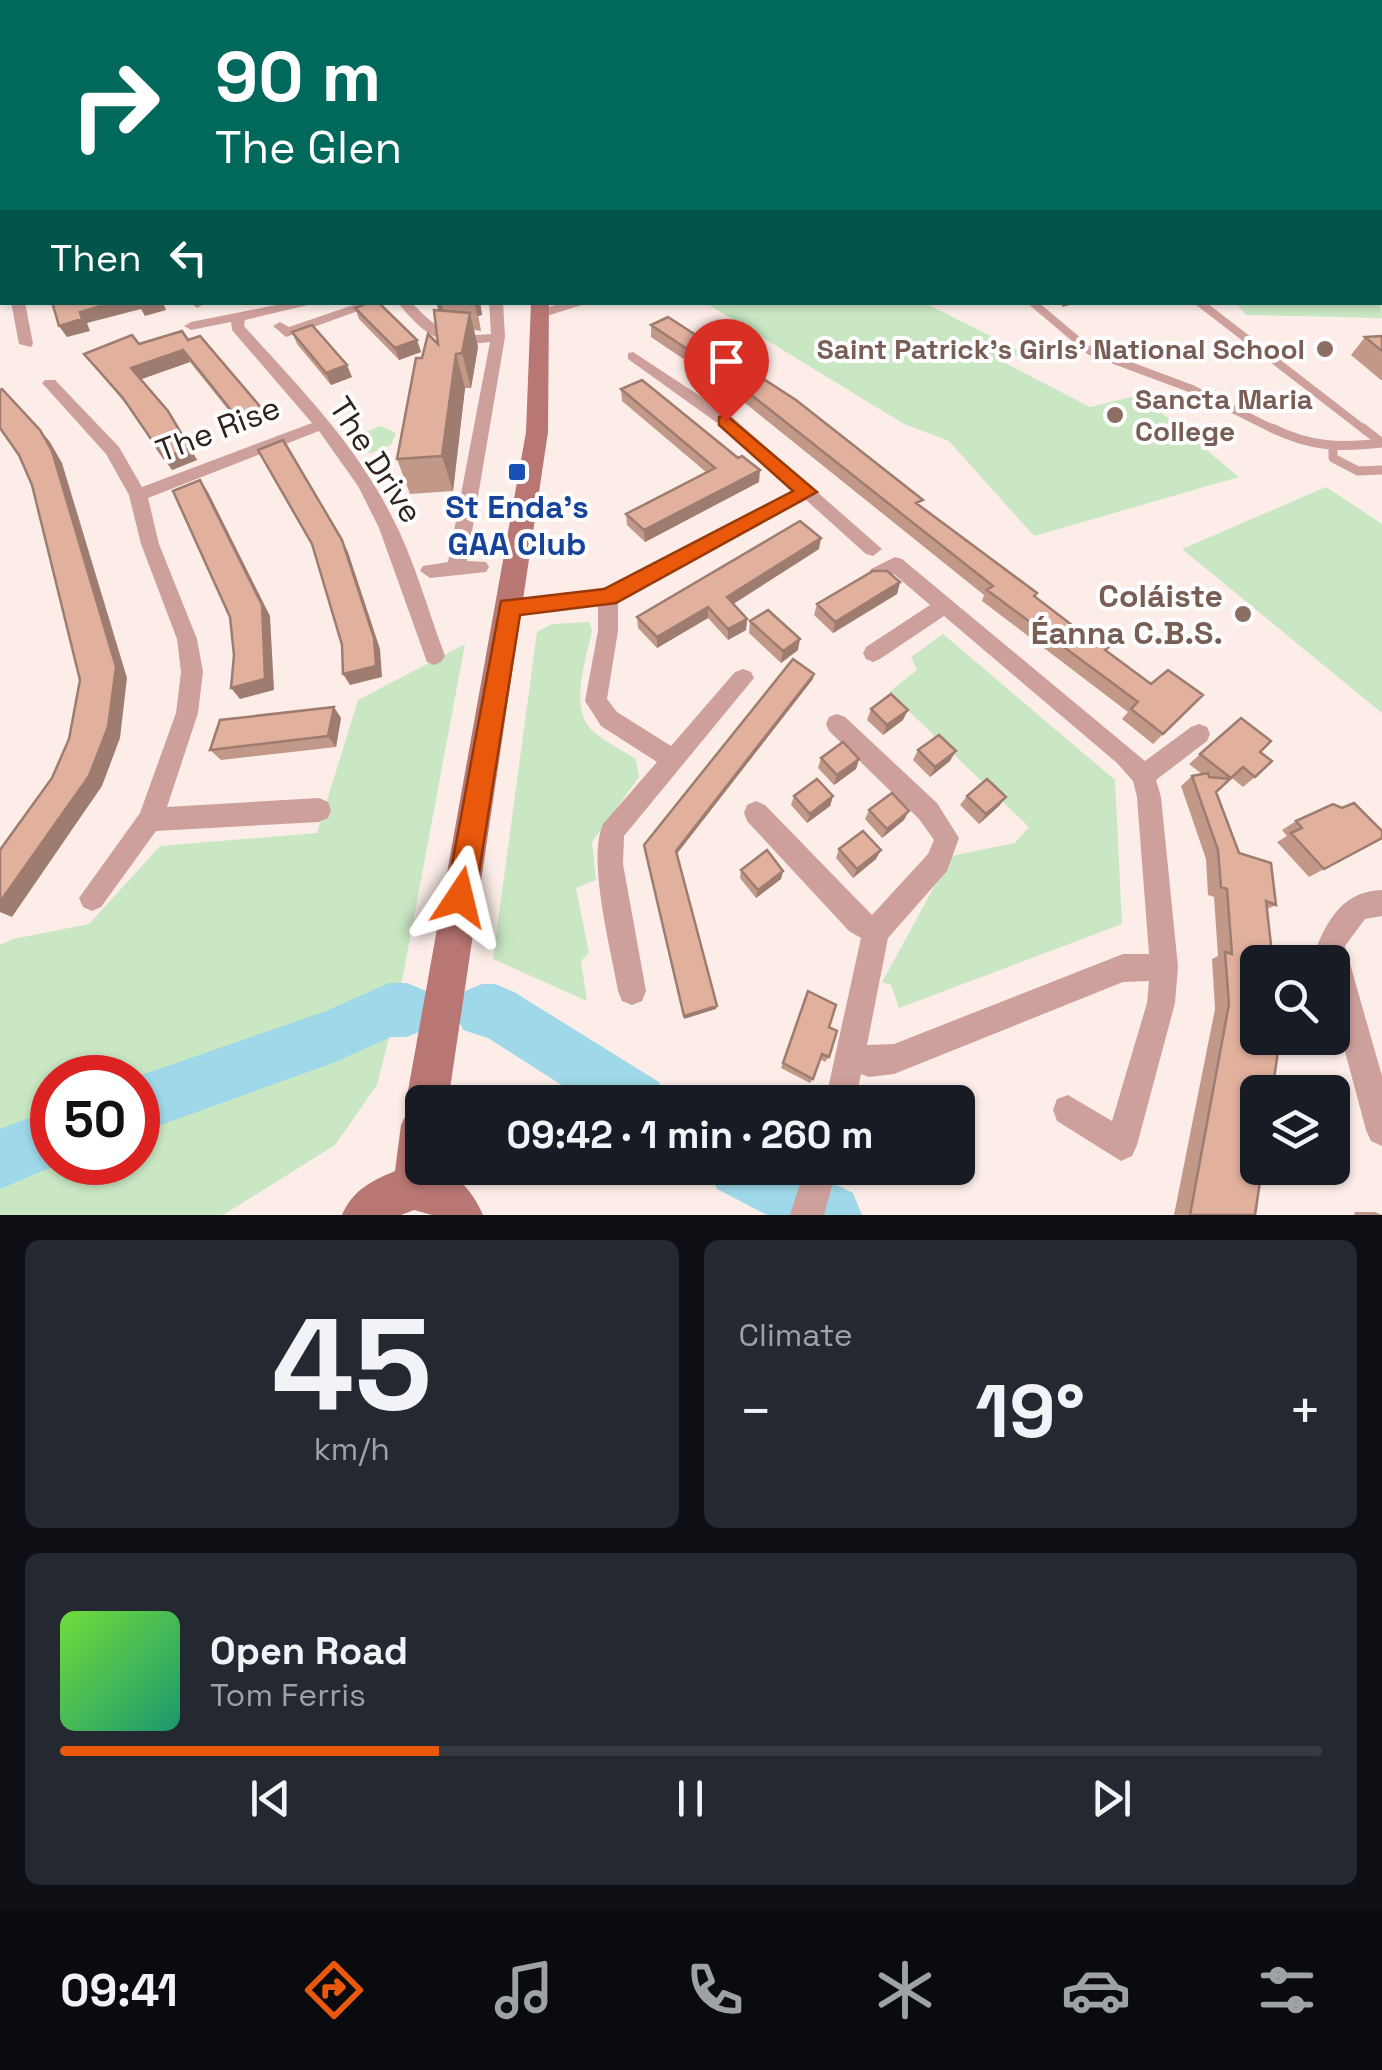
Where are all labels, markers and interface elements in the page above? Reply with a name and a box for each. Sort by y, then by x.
text: 90 m [215,32,381,121]
icon: right [50,40,180,170]
text: The Glen [215,119,402,176]
icon: left [161,230,216,285]
text: Then [50,234,141,282]
pin [684,319,769,422]
place label: Saint Patrick's Girls' National School [817,331,1305,367]
icon: arrive [699,334,754,389]
marker: Saint Patrick's Girls' National School [1314,338,1336,360]
place label: Sancta Maria College [1135,381,1313,449]
street label: The Rise [150,387,286,471]
street label: The Drive [320,389,432,531]
marker: Sancta Maria College [1104,404,1126,426]
marker: St Enda's GAA Club [506,461,528,483]
place label: St Enda's GAA Club [445,487,589,564]
place label: Coláiste Éanna C.B.S. [1031,576,1223,653]
marker: Coláiste Éanna C.B.S. [1232,603,1254,625]
position arrow [408,845,512,949]
map controls [1240,945,1350,1185]
button: search [1240,945,1350,1055]
speed limit sign: 50 [30,1055,160,1185]
button: layers [1240,1075,1350,1185]
text: 09:42 · 1 min · 260 m [507,1111,873,1159]
text: 45 [271,1281,432,1447]
text: Climate [739,1315,853,1355]
text: 19° [975,1363,1085,1459]
text: − [739,1376,773,1446]
text: + [1288,1376,1322,1446]
text: km/h [314,1429,390,1469]
text: Open Road [210,1627,408,1675]
text: Tom Ferris [210,1675,366,1715]
icon: previous [243,1771,298,1826]
icon: pause [663,1771,718,1826]
icon: next [1084,1771,1139,1826]
icon: directions [299,1955,369,2025]
icon: music [489,1955,559,2025]
icon: phone [680,1955,750,2025]
icon: climate [870,1955,940,2025]
icon: car [1061,1955,1131,2025]
icon: filters [1252,1955,1322,2025]
text: 09:41 [60,1962,178,2019]

